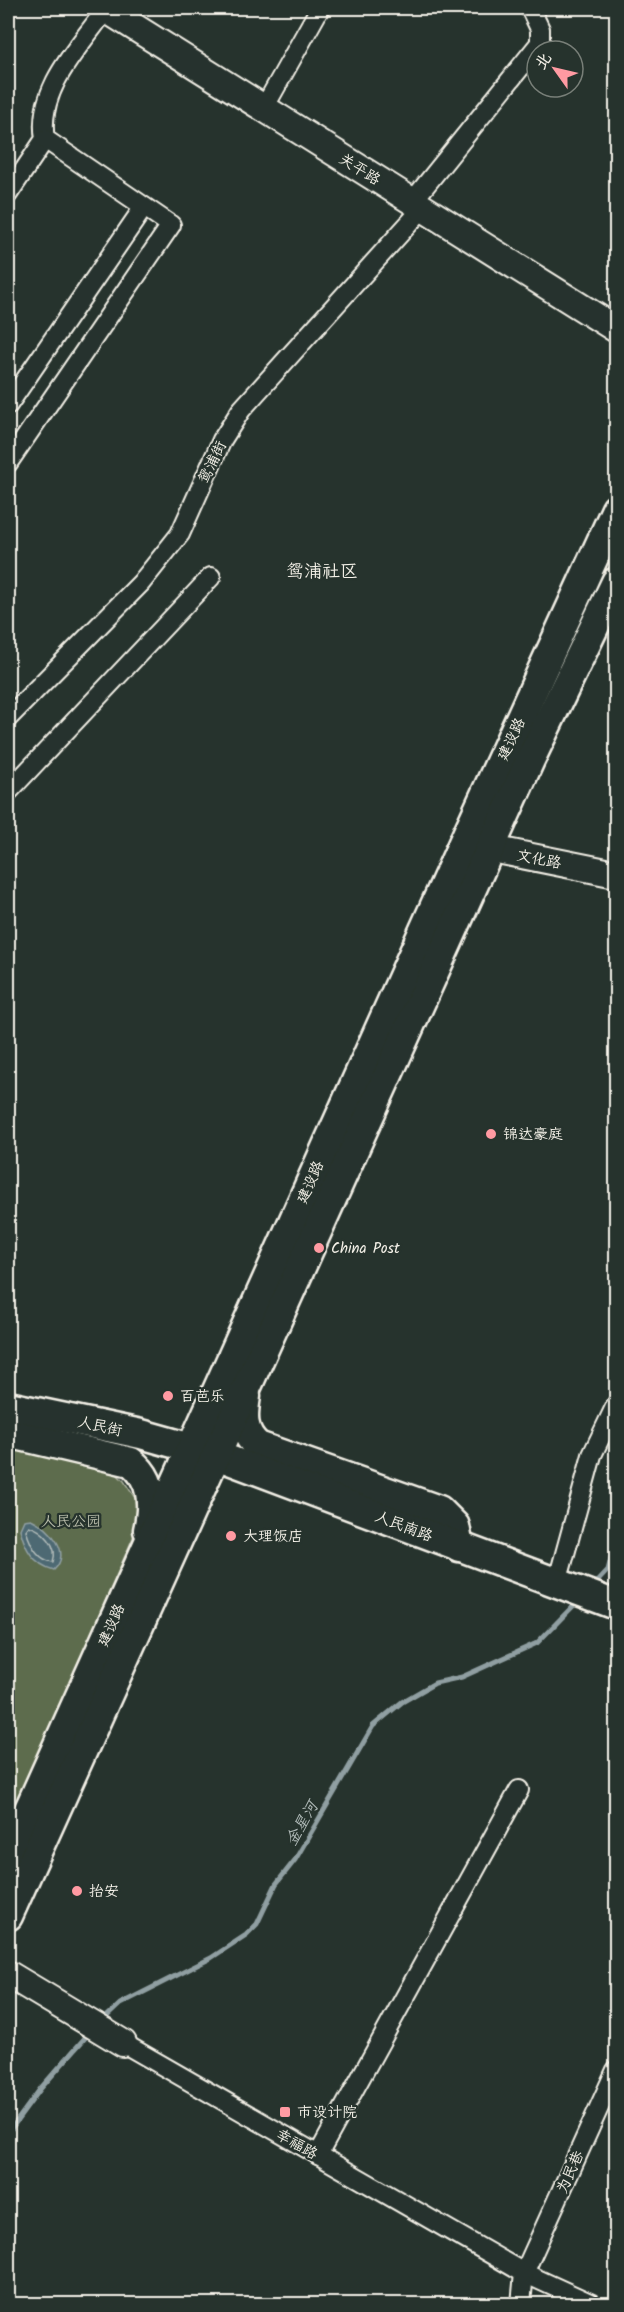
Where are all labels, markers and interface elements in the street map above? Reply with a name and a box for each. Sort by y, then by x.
north arrow [525,39,585,99]
text: 北 [529,48,559,75]
street label: 关平路 [334,148,385,192]
street label: 鸳浦街 [192,437,234,488]
district label: 鸳浦社区 [286,558,358,587]
street label: 建设路 [492,714,532,765]
street label: 文化路 [514,844,563,876]
place label: 锦达豪庭 [503,1123,563,1147]
marker: 锦达豪庭 [484,1127,498,1141]
street label: 建设路 [291,1157,331,1208]
place label: China Post [331,1237,400,1261]
marker: China Post [312,1241,326,1255]
place label: 百芭乐 [180,1385,225,1409]
marker: 百芭乐 [161,1389,175,1403]
street label: 人民街 [75,1411,124,1443]
street label: 人民南路 [371,1505,436,1549]
park label: 人民公园 [41,1510,101,1534]
place label: 大理饭店 [243,1525,303,1549]
marker: 大理饭店 [224,1529,238,1543]
street label: 建设路 [92,1600,132,1651]
water label: 金星河 [279,1794,327,1851]
place label: 抬安 [89,1880,119,1904]
marker: 抬安 [70,1884,84,1898]
place label: 市设计院 [297,2101,357,2125]
marker: 市设计院 [278,2105,292,2119]
street label: 幸福路 [271,2123,322,2167]
street label: 为民巷 [551,2147,591,2198]

